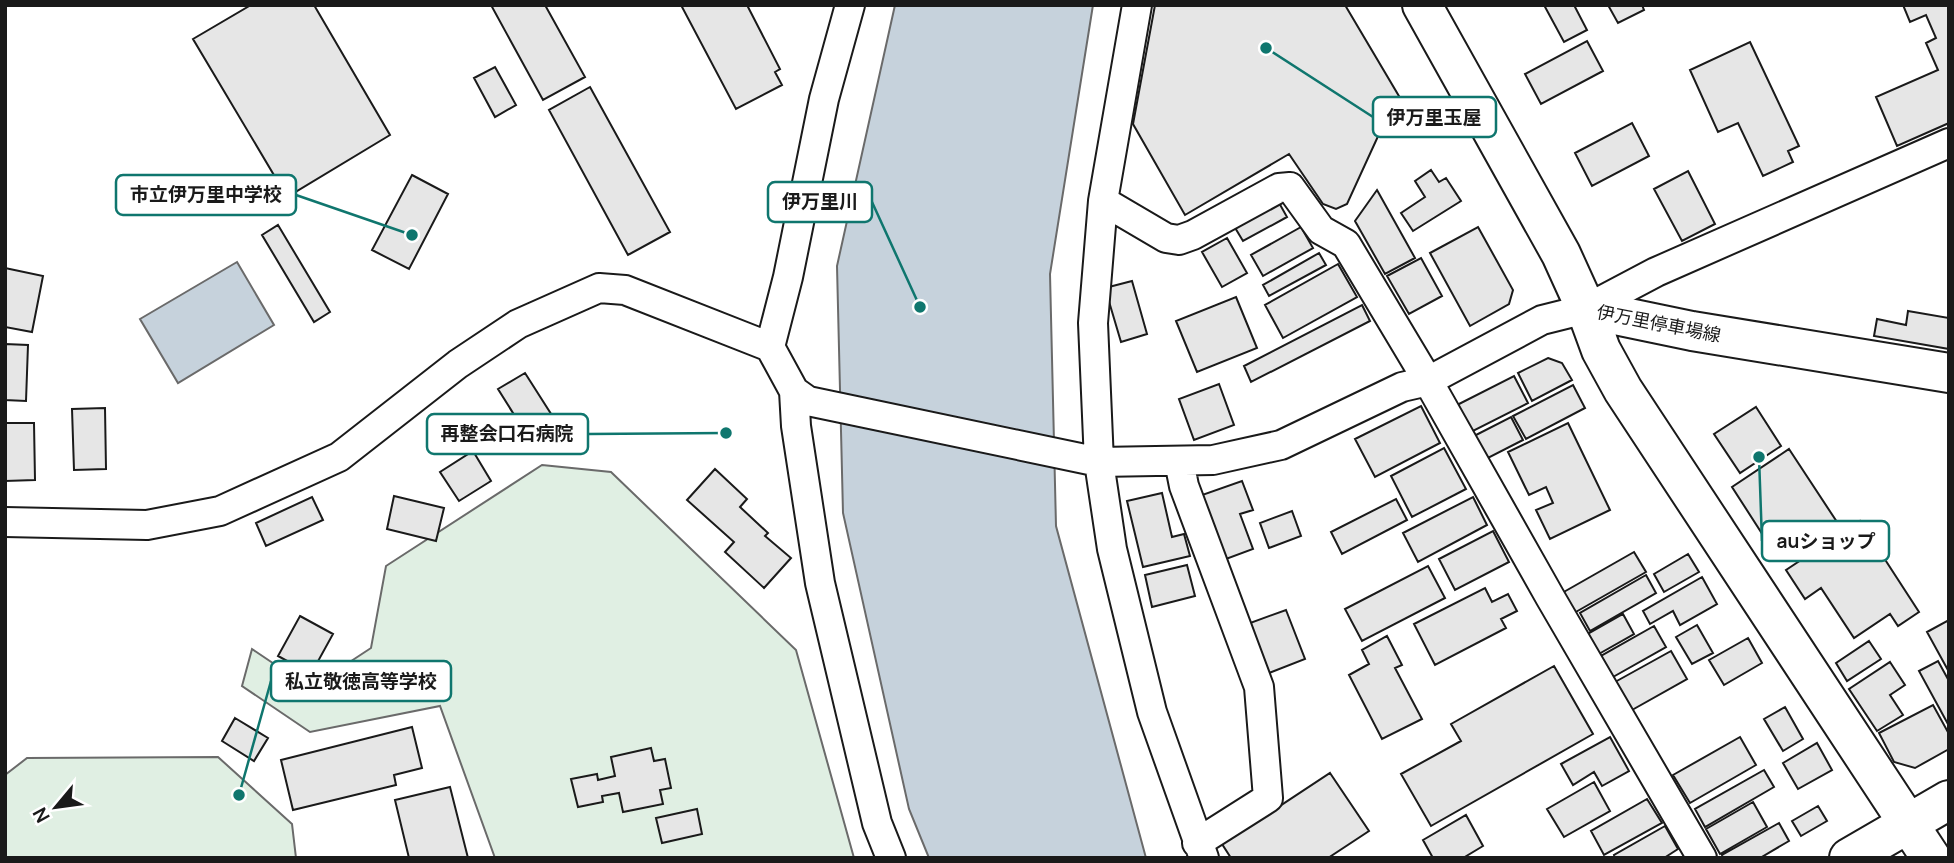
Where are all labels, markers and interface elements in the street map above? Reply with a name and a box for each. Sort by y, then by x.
callout: 伊万里玉屋 [1373,97,1496,137]
text: 伊万里玉屋 [1386,104,1482,130]
callout: 市立伊万里中学校 [116,175,296,215]
text: 市立伊万里中学校 [130,181,282,207]
callout: 伊万里川 [768,182,872,222]
text: 伊万里川 [782,188,858,214]
street label: 伊万里停車場線 [1595,299,1723,347]
callout: 再整会口石病院 [427,414,588,454]
text: 再整会口石病院 [440,420,574,446]
callout: auショップ [1762,521,1889,561]
text: auショップ [1777,528,1875,554]
callout: 私立敬徳高等学校 [271,661,451,701]
text: 私立敬徳高等学校 [285,668,437,694]
north arrow [21,772,91,842]
text: N [26,803,56,828]

